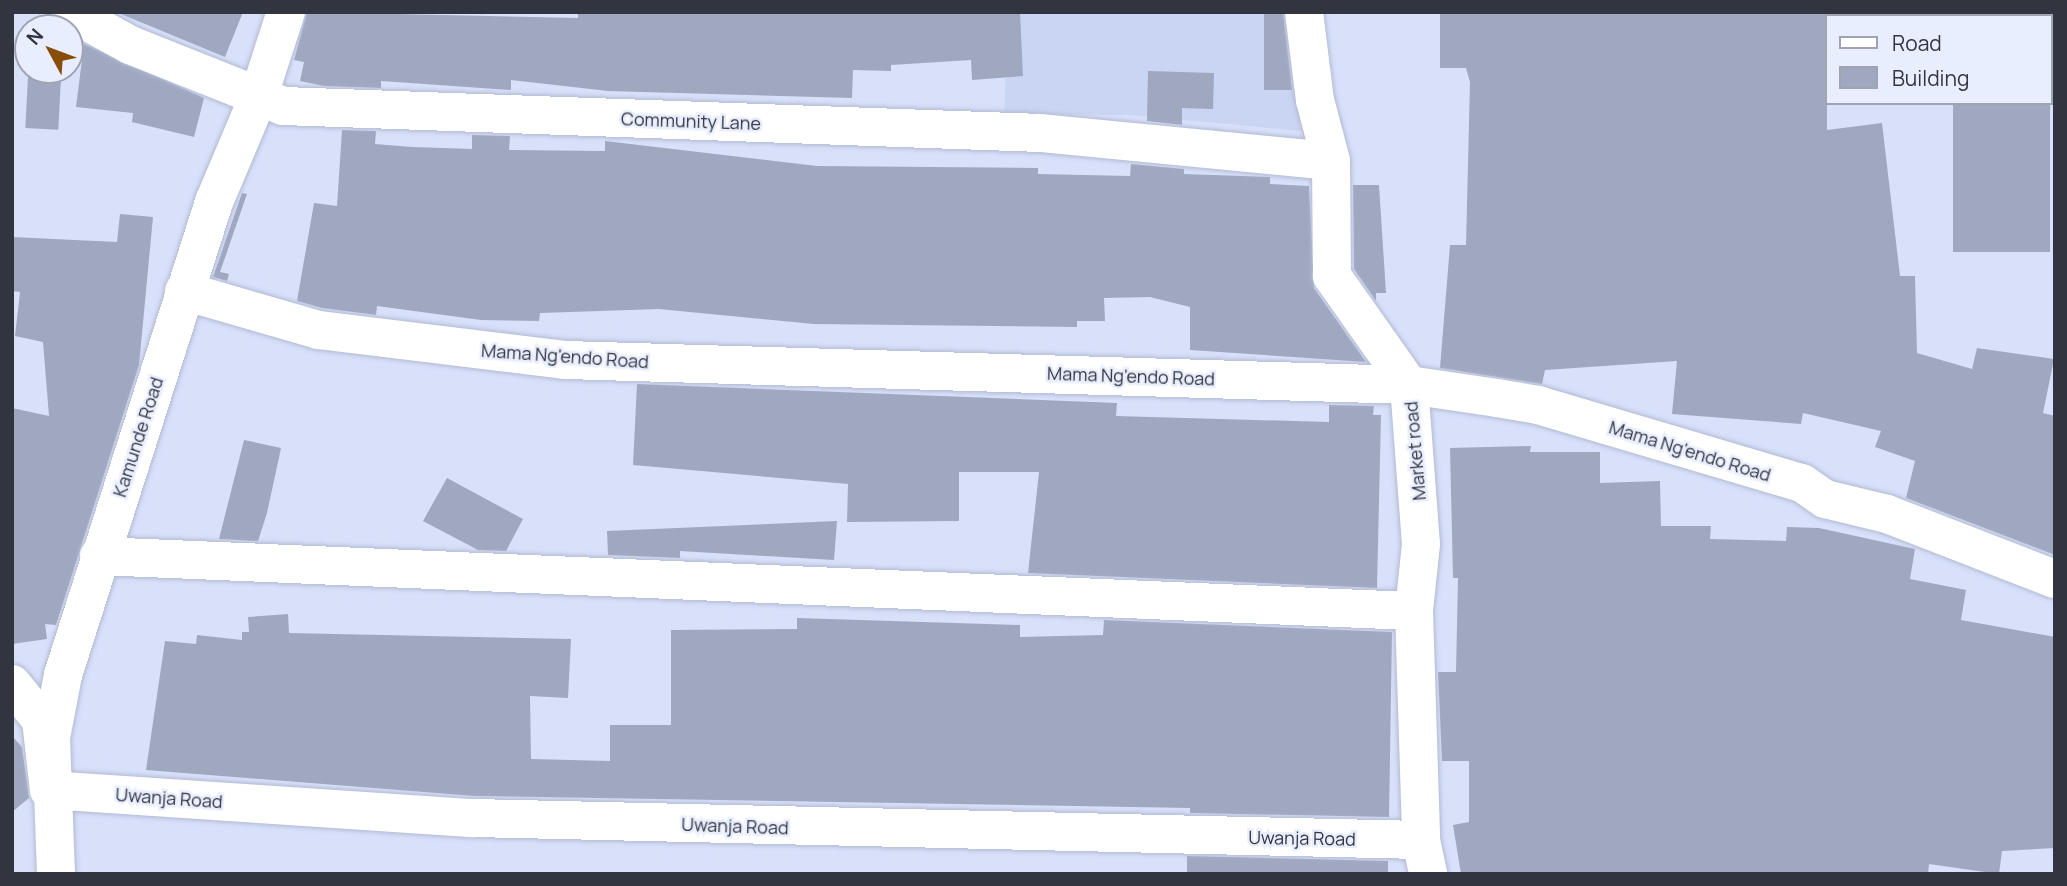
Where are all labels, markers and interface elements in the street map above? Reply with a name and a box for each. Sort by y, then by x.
north arrow [14,14,84,84]
legend [1826,14,2053,105]
text: N [20,23,49,50]
text: Road [1892,29,1942,57]
text: Building [1892,64,1969,92]
street label: Community Lane [621,108,761,134]
street label: Mama Ng'endo Road [480,339,650,373]
street label: Mama Ng'endo Road [1047,362,1215,390]
street label: Kamunde Road [108,374,168,500]
street label: Market road [1400,401,1430,501]
street label: Mama Ng'endo Road [1607,416,1773,486]
street label: Uwanja Road [115,783,223,813]
street label: Uwanja Road [681,813,789,839]
street label: Uwanja Road [1248,826,1356,850]

